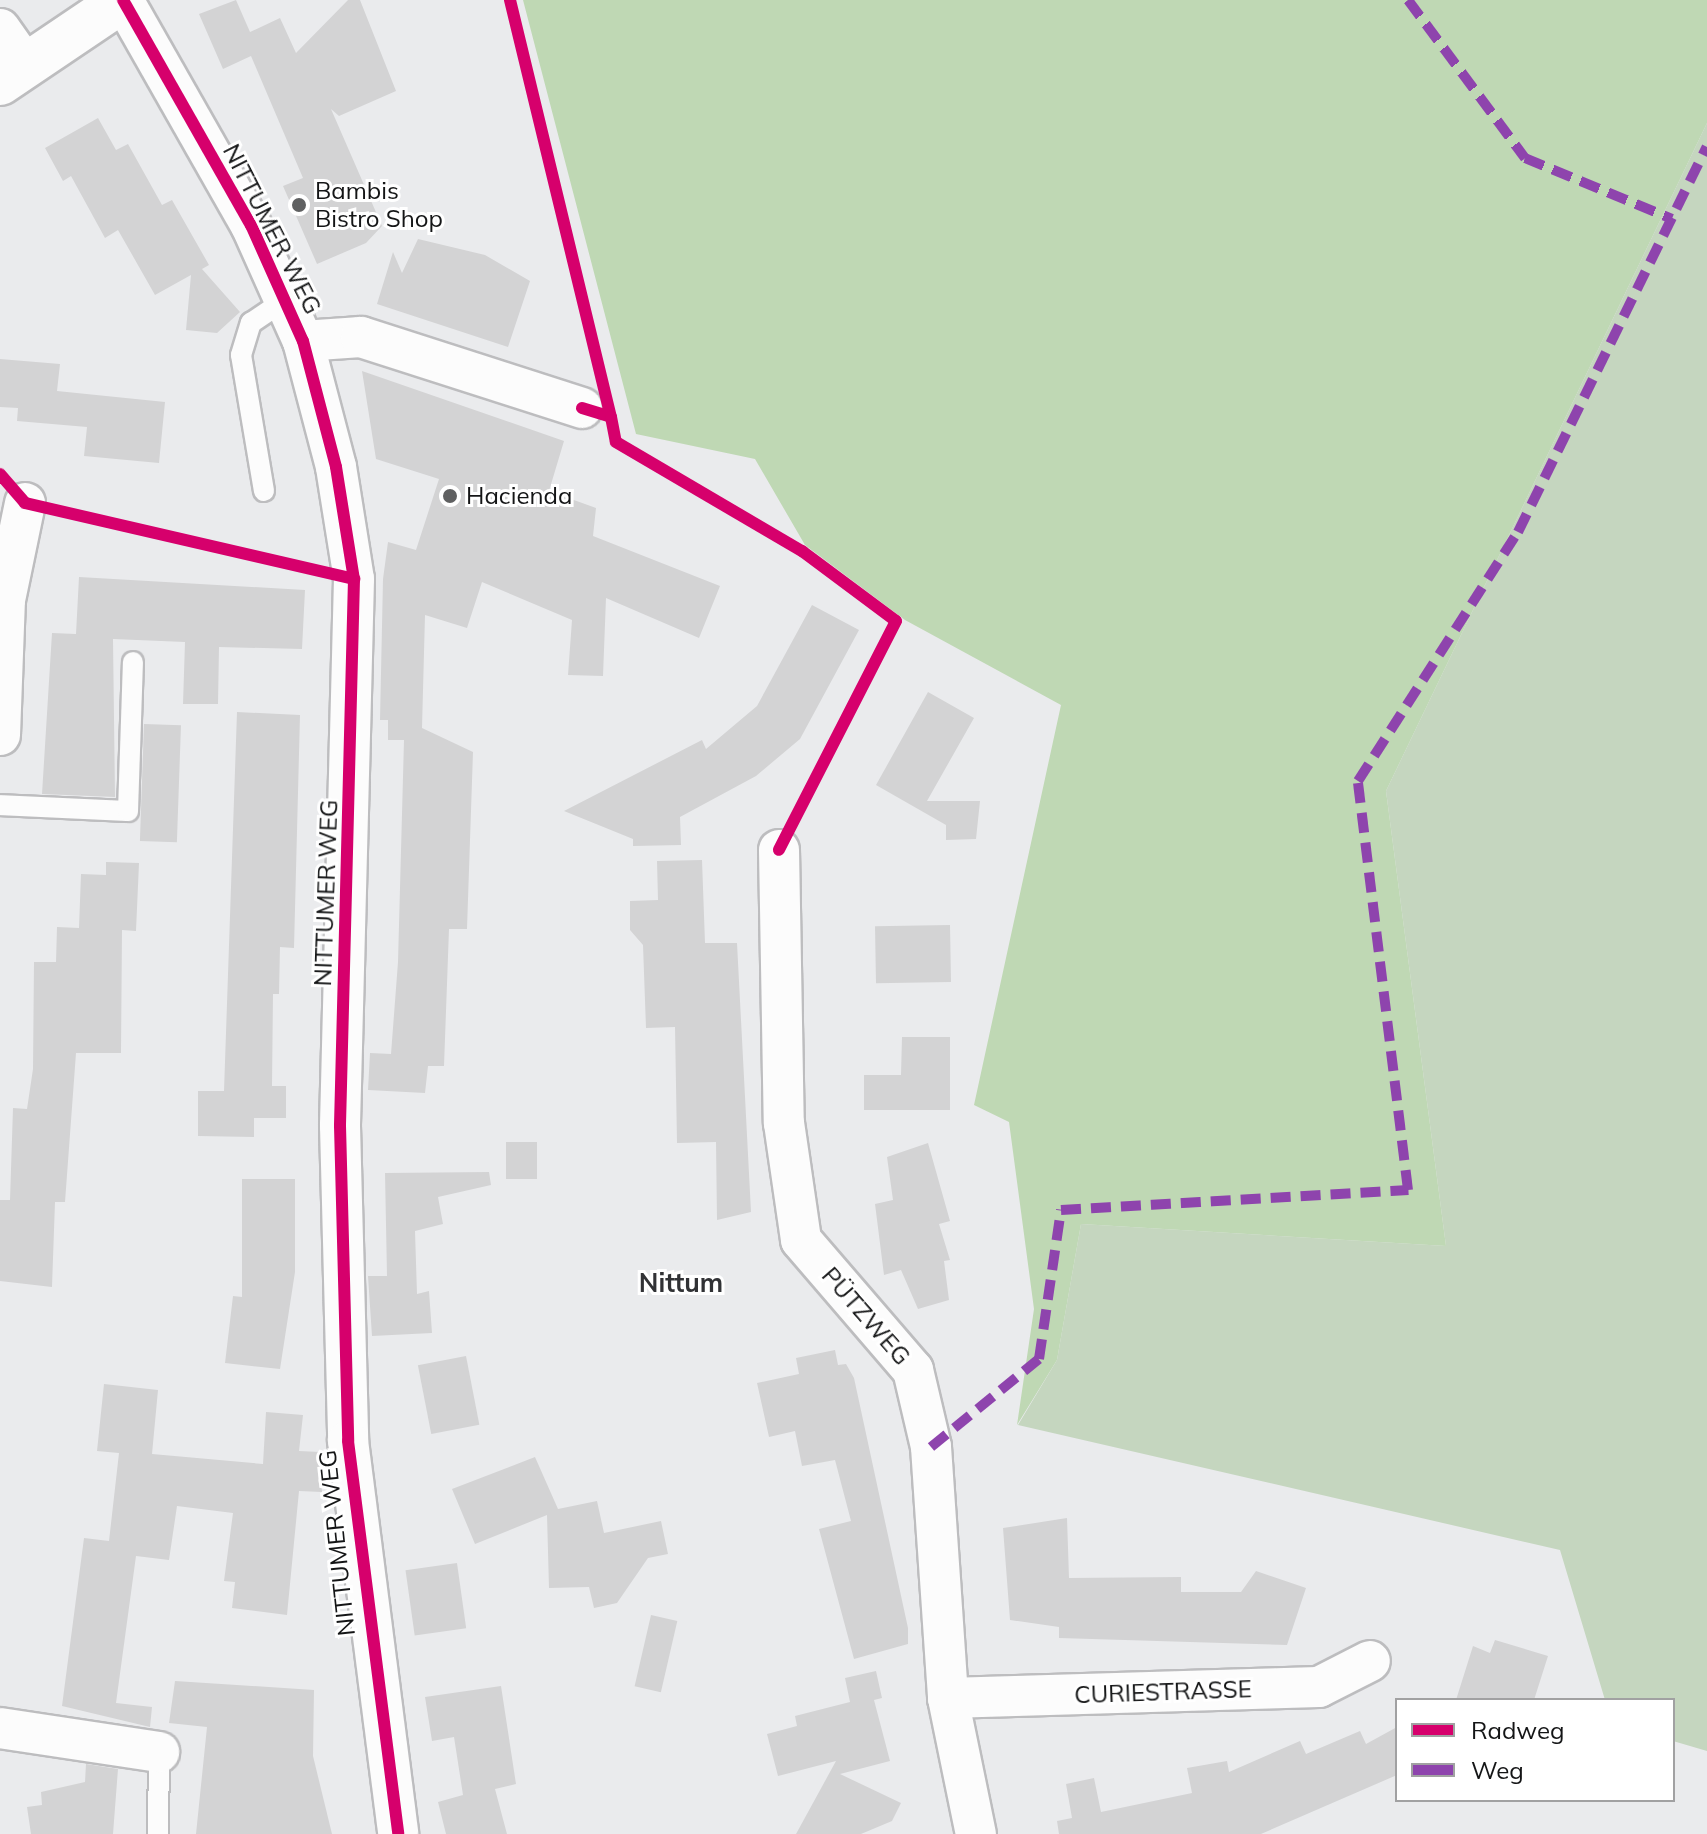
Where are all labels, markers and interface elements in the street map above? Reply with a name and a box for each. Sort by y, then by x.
street label: NITTUMER WEG [217,139,327,319]
place label: Bambis Bistro Shop [315,177,443,233]
marker: Bambis Bistro Shop [290,196,308,214]
place label: Hacienda [466,482,572,510]
marker: Hacienda [441,487,459,505]
street label: NITTUMER WEG [308,799,344,987]
street label: PÜTZWEG [816,1261,916,1371]
district label: Nittum [639,1267,723,1299]
street label: NITTUMER WEG [313,1449,361,1637]
street label: CURIESTRASSE [1074,1675,1252,1709]
legend [1395,1698,1675,1802]
text: Radweg [1471,1715,1565,1745]
text: Weg [1471,1755,1524,1785]

